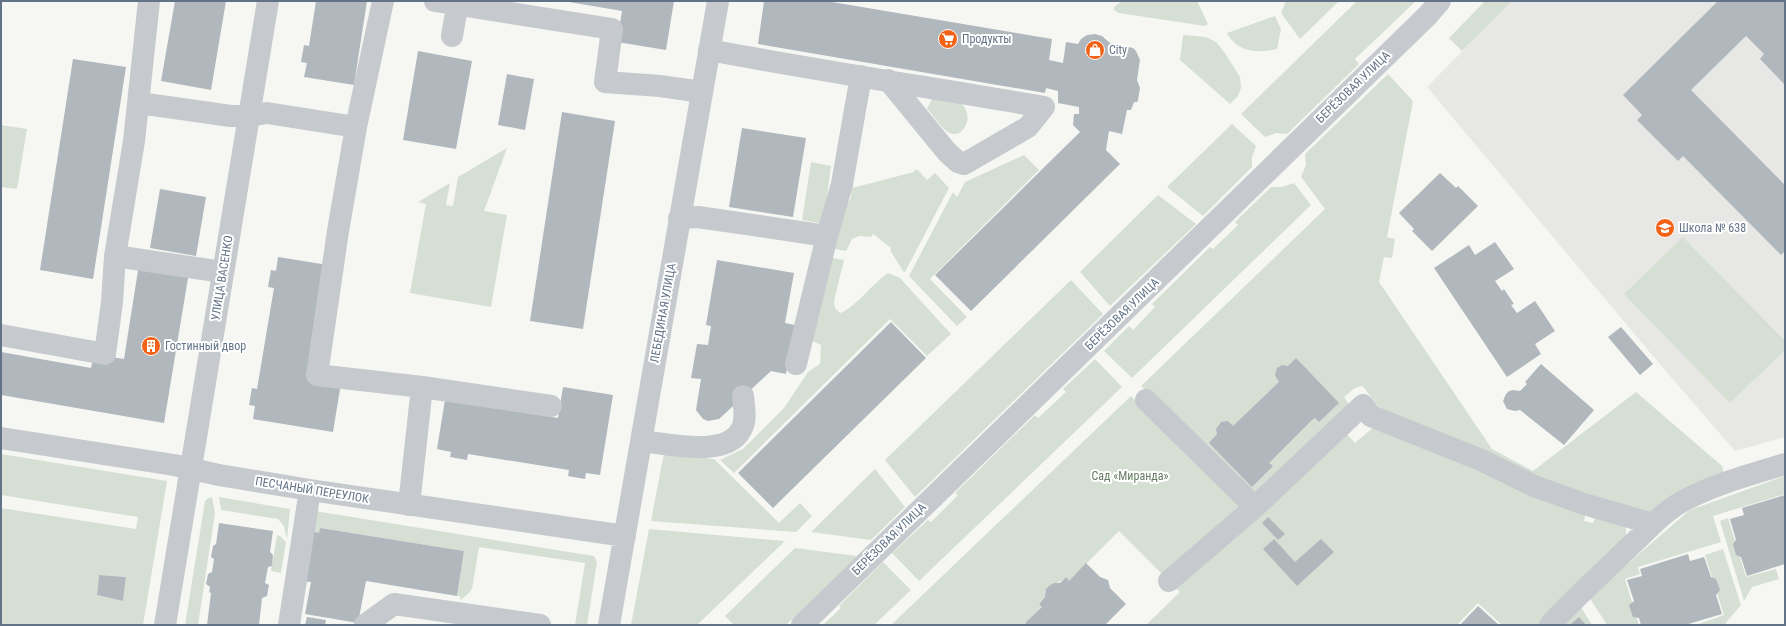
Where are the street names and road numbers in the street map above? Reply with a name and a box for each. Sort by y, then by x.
street label: БЕРЁЗОВАЯ УЛИЦА [1312,47,1393,126]
street label: УЛИЦА ВАСЕНКО [208,234,236,322]
street label: ЛЕБЕДИНАЯ УЛИЦА [647,262,679,364]
street label: БЕРЁЗОВАЯ УЛИЦА [1081,274,1162,353]
street label: ПЕСЧАНЫЙ ПЕРЕУЛОК [254,473,370,506]
street label: БЕРЁЗОВАЯ УЛИЦА [848,499,929,578]

